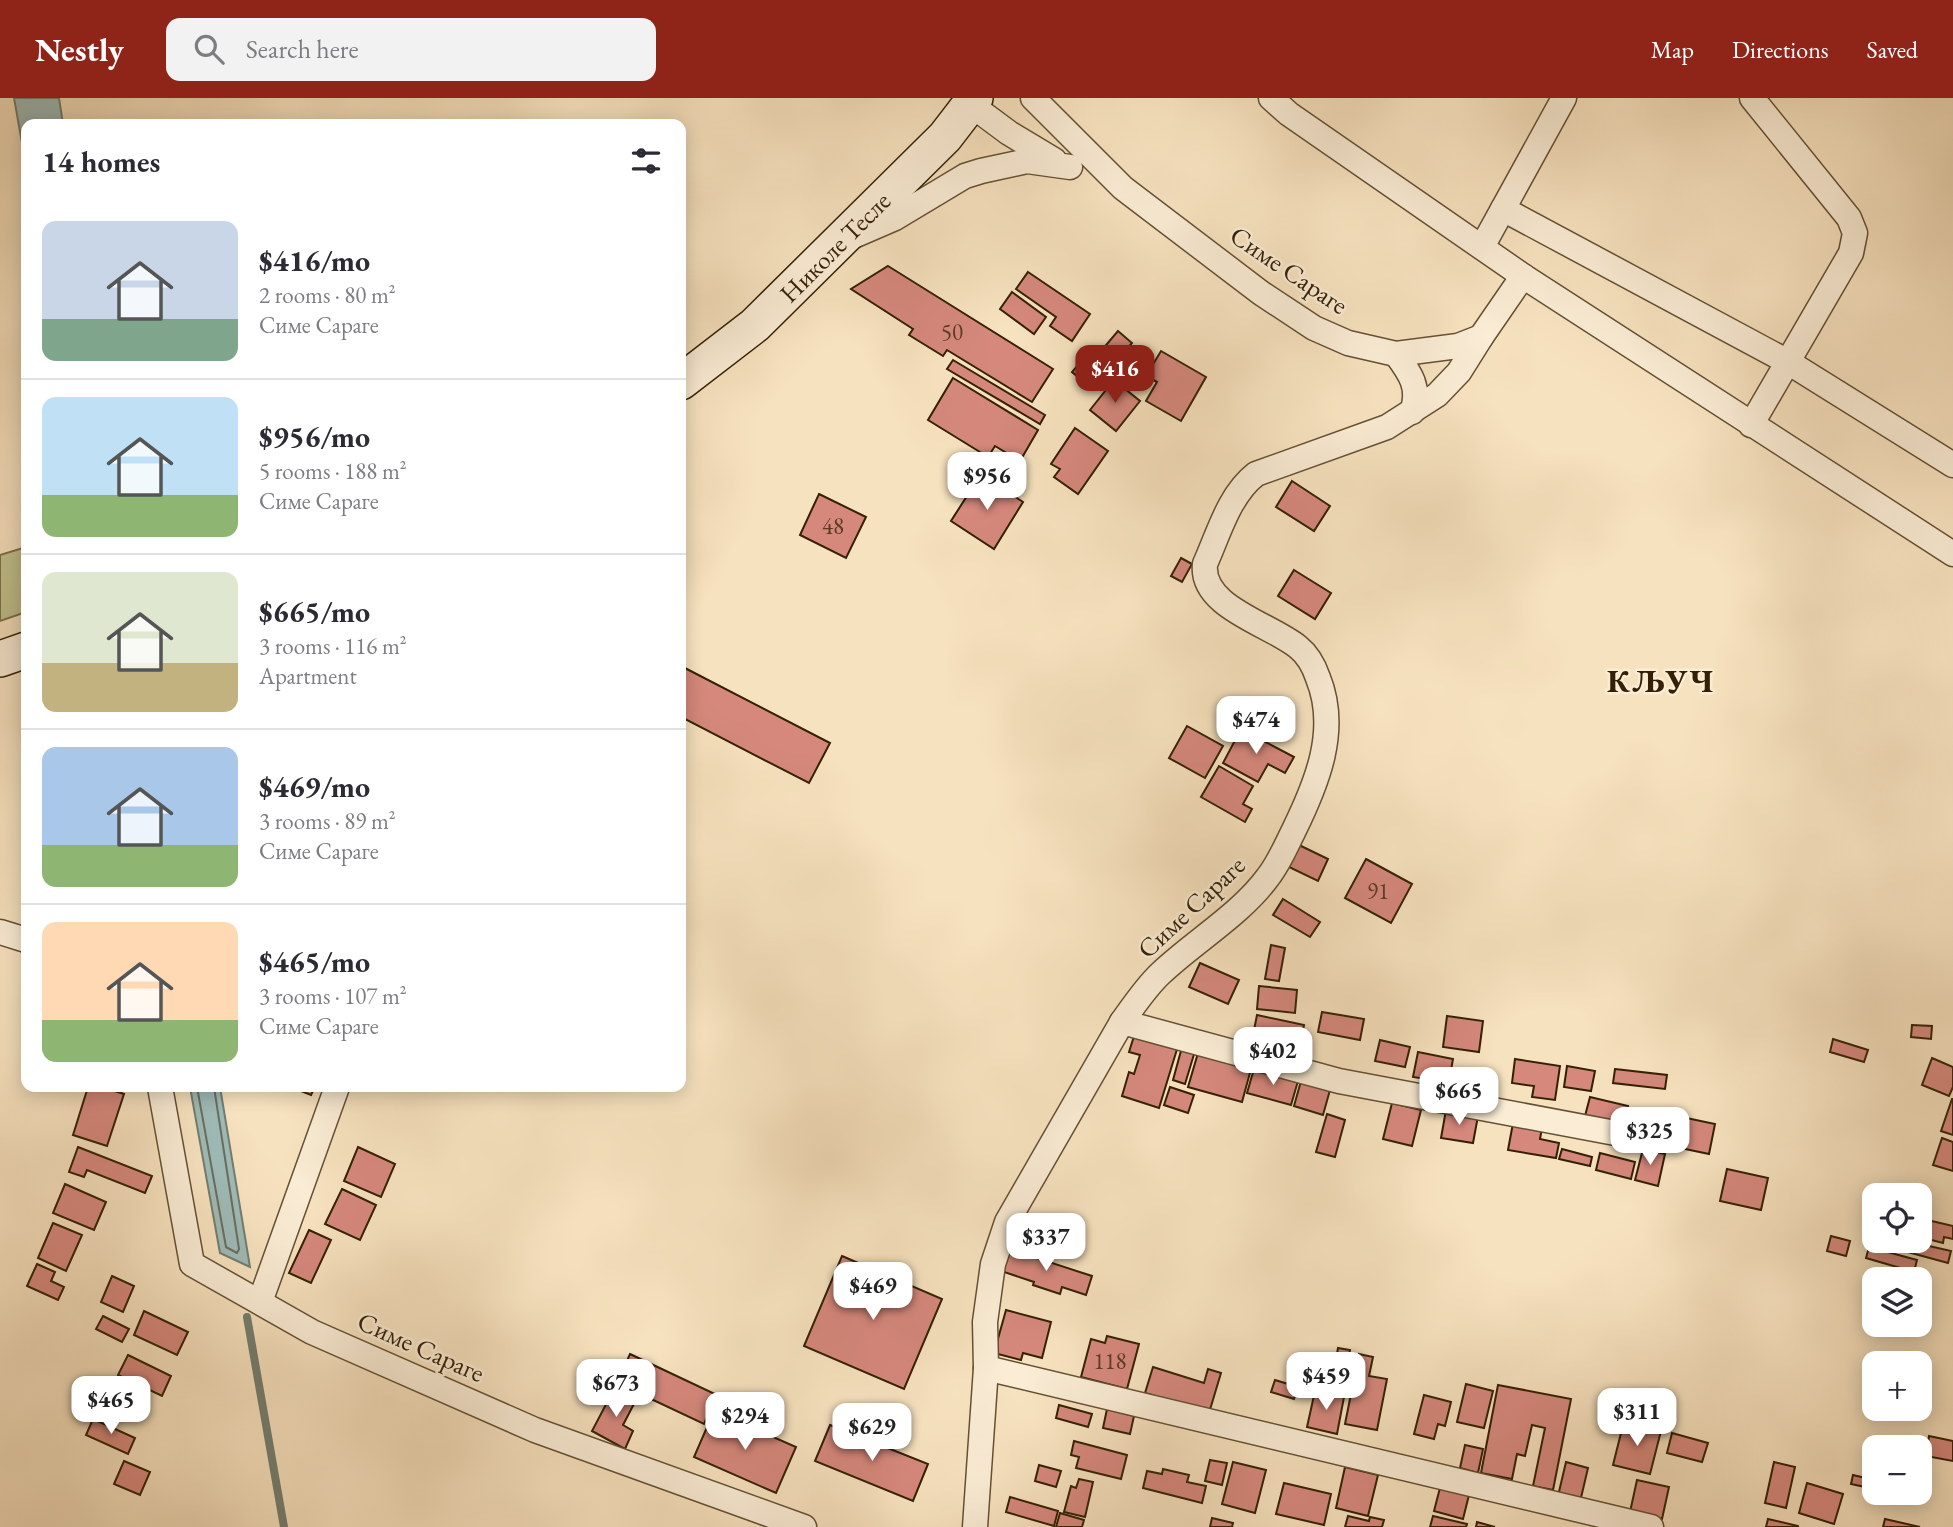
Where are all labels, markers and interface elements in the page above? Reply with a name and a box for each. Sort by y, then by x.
search box [166,18,656,81]
text: Nestly [35,28,124,71]
icon: search [190,30,228,68]
text: Search here [246,32,359,66]
text: Map [1651,34,1694,65]
text: Directions [1732,34,1829,65]
text: Saved [1867,34,1918,65]
text: 14 homes [42,142,160,181]
icon: filters [627,142,665,180]
street label: Николе Тесле [772,184,898,310]
street label: Симе Сараге [1223,218,1355,322]
text: $416/mo [259,241,370,280]
icon: home [98,249,182,333]
text: 2 rooms · 80 m² [259,280,396,310]
text: Симе Сараге [259,310,379,340]
house number: 50 [941,317,963,347]
pin: $416 [1074,345,1156,405]
text: $416 [1091,353,1139,383]
text: $956/mo [259,417,370,456]
icon: home [98,425,182,509]
pin: $956 [946,452,1028,512]
text: 5 rooms · 188 m² [259,456,407,486]
text: $956 [963,460,1011,490]
text: Симе Сараге [259,486,379,516]
house number: 48 [822,511,844,541]
text: $665/mo [259,592,370,631]
icon: home [98,600,182,684]
text: 3 rooms · 116 m² [259,631,407,661]
district label: КЉУЧ [1607,659,1715,702]
text: Apartment [259,661,357,691]
pin: $474 [1215,696,1297,756]
text: $474 [1232,704,1280,734]
text: $469/mo [259,767,370,806]
icon: home [98,775,182,859]
text: 3 rooms · 89 m² [259,806,396,836]
text: Симе Сараге [259,836,379,866]
street label: Симе Сараге [1130,848,1252,966]
house number: 91 [1367,876,1389,906]
text: $465/mo [259,942,370,981]
icon: home [98,950,182,1034]
text: 3 rooms · 107 m² [259,981,407,1011]
text: Симе Сараге [259,1011,379,1041]
pin: $402 [1232,1028,1314,1087]
text: $402 [1249,1035,1297,1065]
pin: $665 [1418,1068,1500,1127]
text: $665 [1435,1075,1483,1105]
pin: $325 [1609,1108,1691,1167]
text: $325 [1626,1115,1674,1145]
map controls [1862,1183,1932,1505]
button: locate [1862,1183,1932,1253]
pin: $337 [1005,1214,1087,1273]
text: $337 [1022,1221,1070,1251]
pin: $469 [832,1262,914,1322]
button: layers [1862,1267,1932,1337]
text: $469 [849,1270,897,1300]
street label: Симе Сараге [352,1304,490,1390]
house number: 118 [1093,1346,1127,1376]
button: + [1862,1351,1932,1421]
pin: $459 [1285,1352,1367,1412]
pin: $673 [575,1360,657,1419]
text: $459 [1302,1360,1350,1390]
text: $673 [592,1367,640,1397]
pin: $465 [70,1376,152,1436]
text: $465 [87,1384,135,1414]
pin: $311 [1596,1388,1678,1448]
pin: $294 [704,1392,786,1452]
text: $311 [1613,1396,1661,1426]
text: $294 [721,1400,769,1430]
pin: $629 [831,1404,913,1463]
text: $629 [848,1411,896,1441]
button: − [1862,1435,1932,1505]

